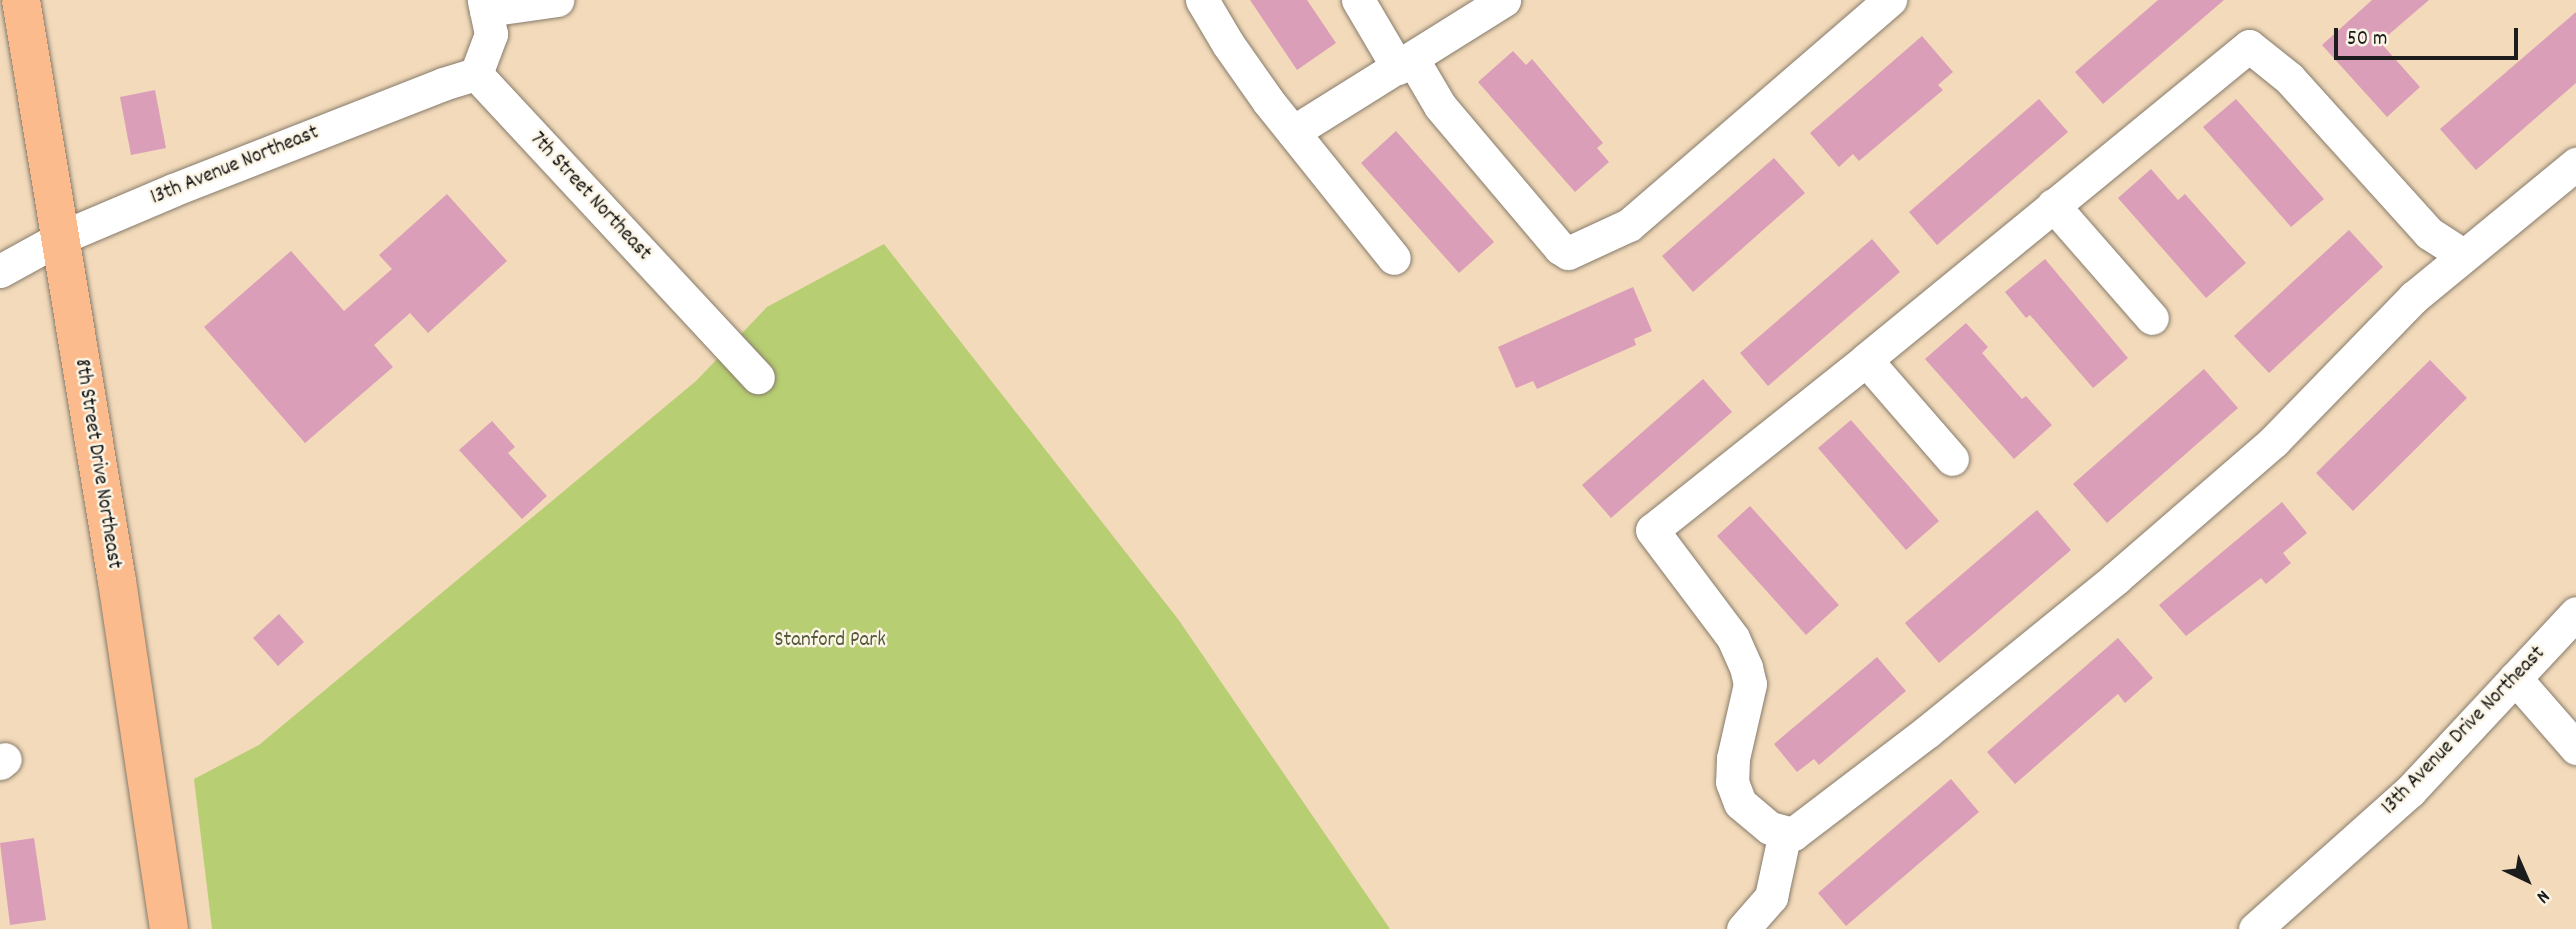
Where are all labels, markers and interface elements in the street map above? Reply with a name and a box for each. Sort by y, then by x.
scale bar [2338,14,2522,58]
text: 50 m [2347,25,2387,55]
street label: 13th Avenue Northeast [147,121,323,211]
street label: 7th Street Northeast [524,127,656,267]
street label: 8th Street Drive Northeast [68,357,126,571]
park label: Stanford Park [774,628,886,654]
street label: 13th Avenue Drive Northeast [2377,642,2551,820]
north arrow [2492,845,2562,915]
text: N [2529,882,2555,908]

